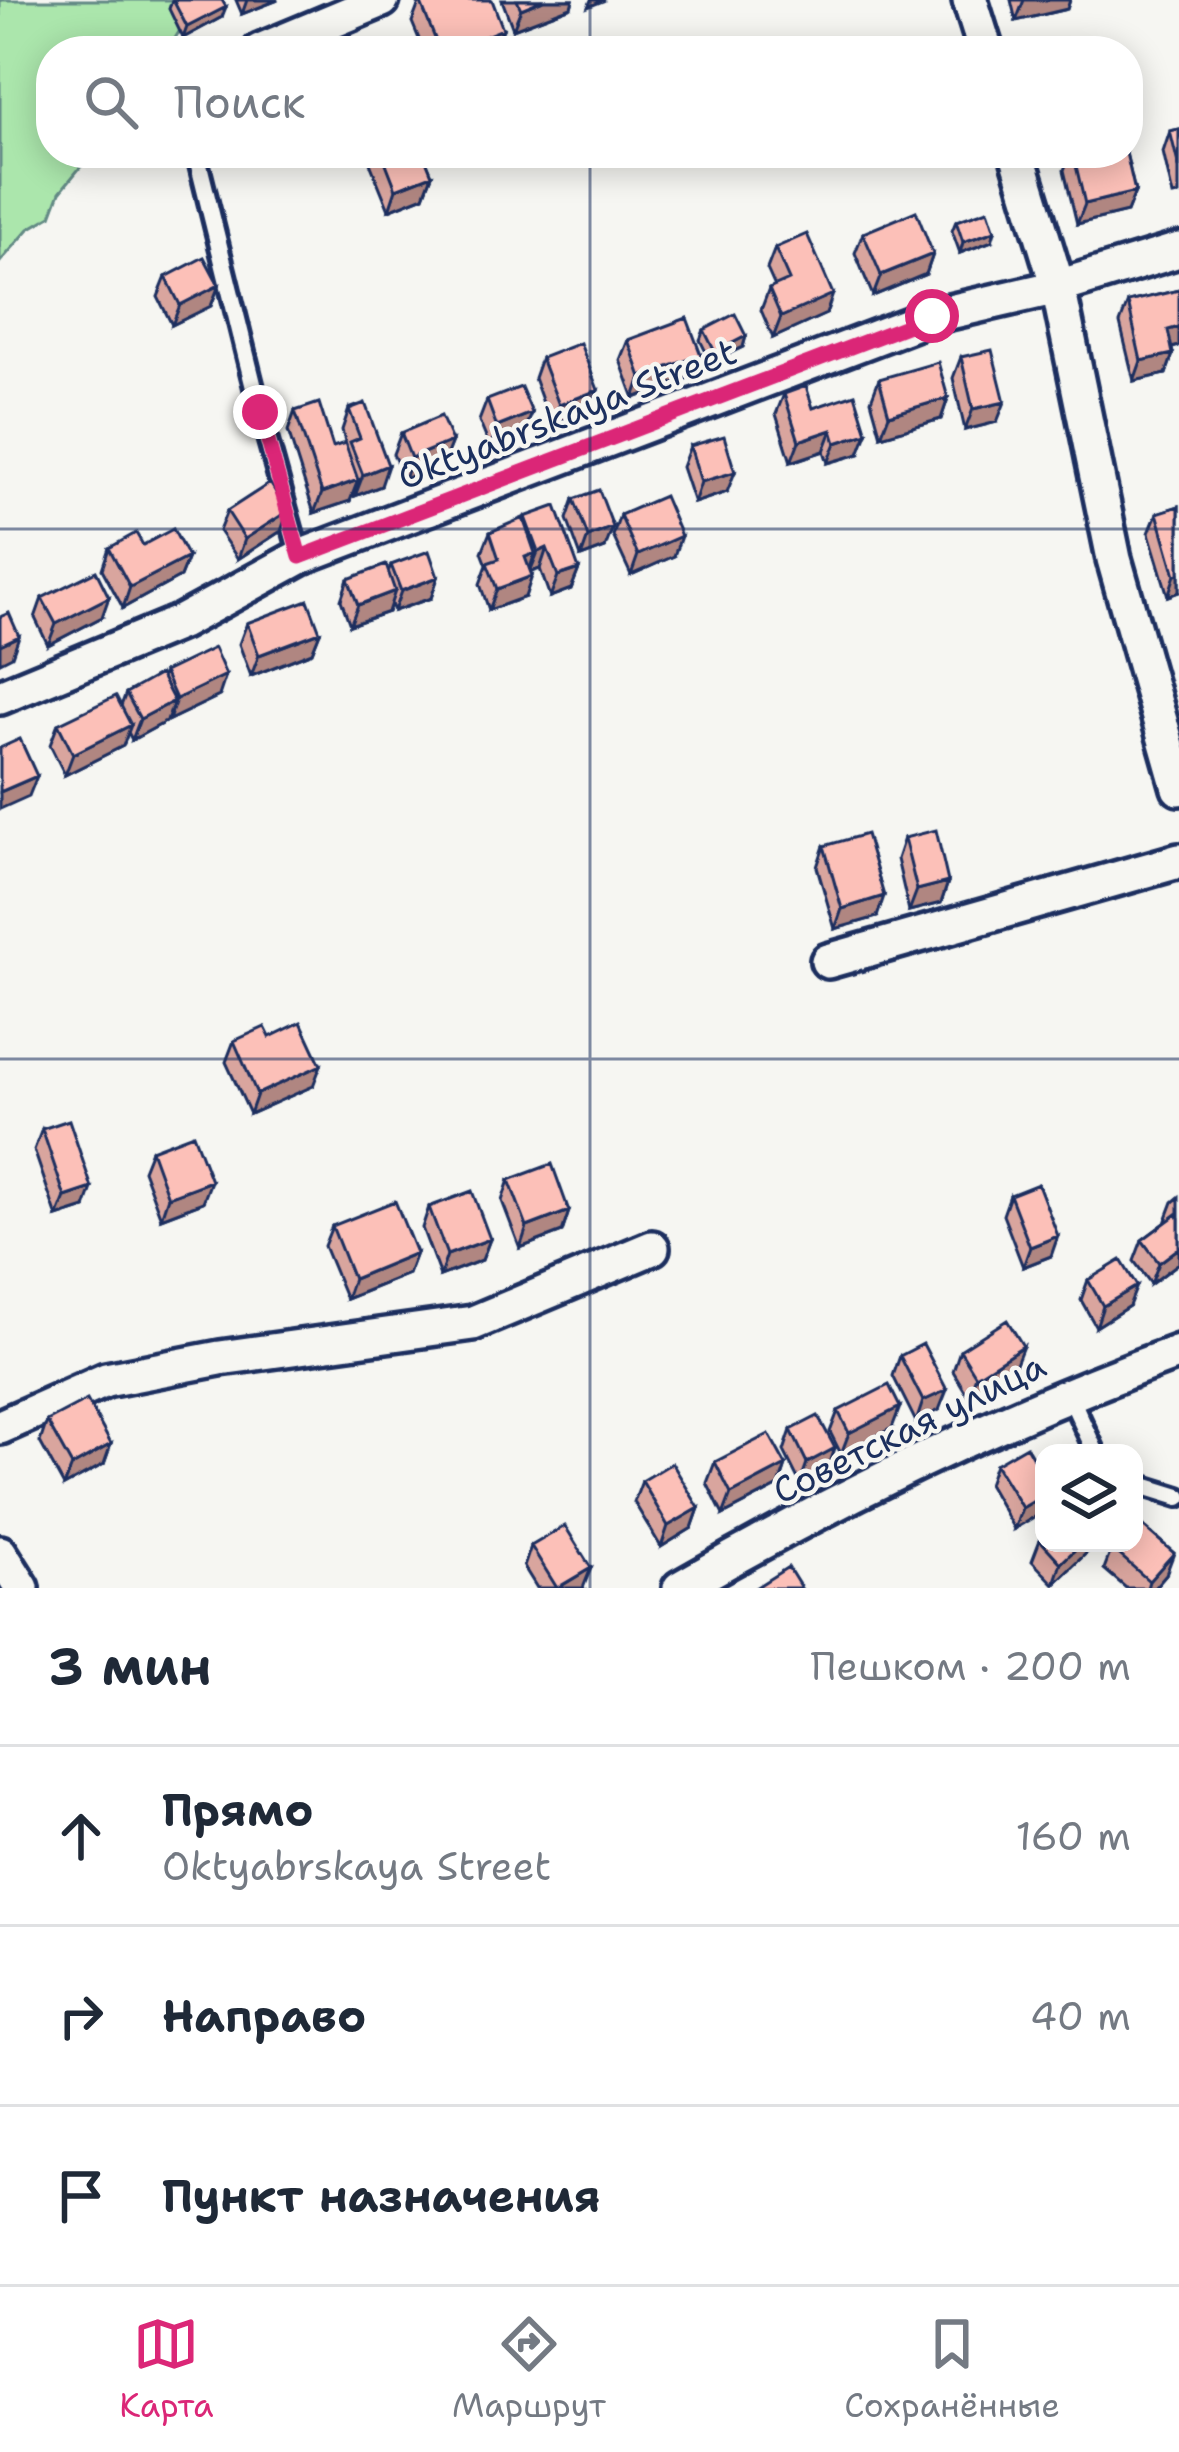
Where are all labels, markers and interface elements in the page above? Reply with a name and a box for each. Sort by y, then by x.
search box [36,36,1143,168]
icon: search [78,69,144,135]
text: Поиск [174,72,305,132]
route start [905,289,959,343]
street label: Oktyabrskaya Street [390,327,744,501]
route end [233,385,287,439]
street label: Советская улица [764,1341,1054,1515]
map controls [1035,1444,1143,1552]
button: layers [1035,1444,1143,1552]
text: 3 мин [48,1632,212,1700]
text: Пешком · 200 m [811,1640,1131,1692]
text: Прямо [162,1780,313,1840]
icon: ahead [48,1803,114,1869]
text: 160 m [1016,1810,1131,1862]
text: Oktyabrskaya Street [162,1840,551,1892]
icon: right [48,1983,114,2049]
text: Направо [162,1986,366,2046]
text: 40 m [1030,1990,1131,2042]
icon: arrive [48,2163,114,2229]
text: Пункт назначения [162,2166,601,2226]
tab: Карта [119,2311,214,2428]
tab: Маршрут [452,2311,606,2428]
tab: Сохранённые [844,2311,1060,2428]

